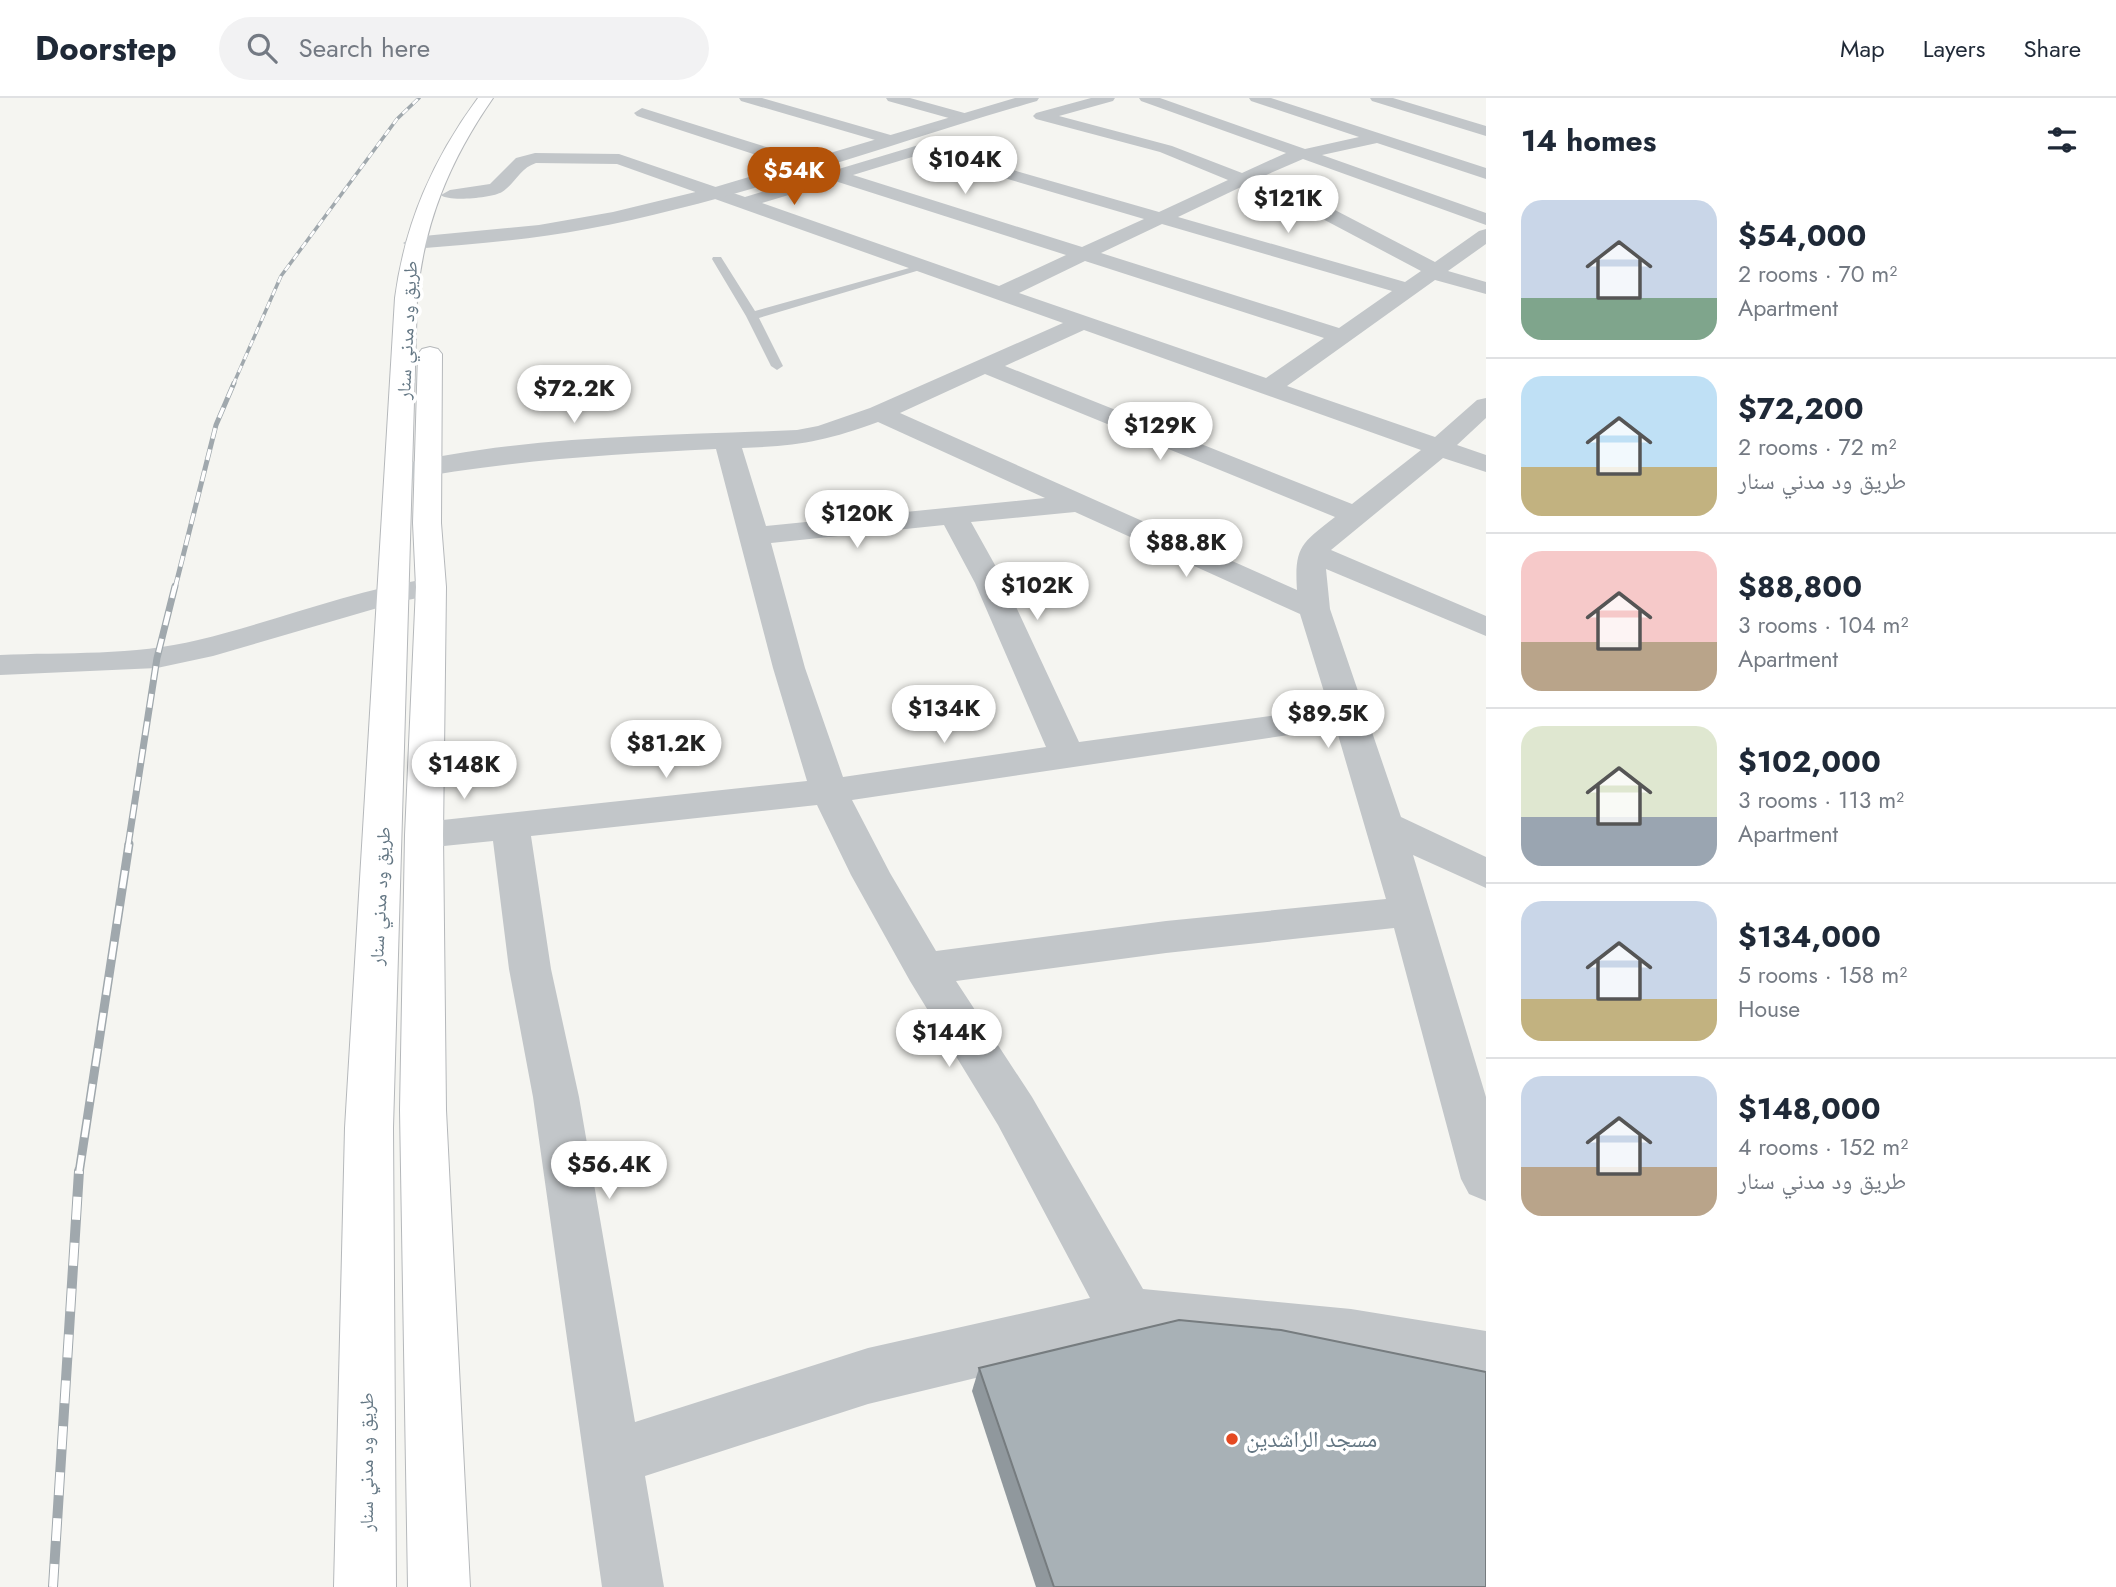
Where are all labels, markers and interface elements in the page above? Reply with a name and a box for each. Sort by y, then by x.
search box [219,17,709,80]
text: Doorstep [35,25,177,72]
icon: search [243,29,281,67]
text: Search here [299,29,430,67]
text: Map [1840,31,1885,66]
text: Layers [1923,31,1985,66]
text: Share [2023,31,2081,66]
text: 14 homes [1521,119,1656,162]
icon: filters [2043,121,2081,159]
pin: $104K [916,136,1014,196]
text: $104K [928,142,1002,176]
pin: $54K [753,148,835,207]
text: $54K [763,153,825,187]
pin: $121K [1239,176,1337,235]
text: $121K [1254,181,1322,215]
text: $54,000 [1738,214,1866,257]
icon: home [1577,228,1661,312]
text: 2 rooms · 70 m² [1738,257,1897,291]
street label: طريق ود مدني سنار [390,260,426,401]
text: Apartment [1738,291,1838,325]
pin: $72.2K [517,366,631,425]
text: $72.2K [533,371,615,405]
text: $72,200 [1738,387,1864,430]
pin: $129K [1111,402,1209,462]
icon: home [1577,404,1661,488]
text: $129K [1124,408,1196,442]
text: 2 rooms · 72 m² [1738,430,1897,464]
text: طريق ود مدني سنار [1738,464,1906,498]
pin: $120K [808,490,906,550]
text: $120K [821,496,893,530]
pin: $88.8K [1129,519,1243,579]
text: $88.8K [1146,525,1226,559]
pin: $102K [988,562,1086,622]
text: $88,800 [1738,565,1862,608]
text: $102K [1001,568,1073,602]
icon: home [1577,579,1661,663]
text: 3 rooms · 104 m² [1738,608,1908,642]
text: Apartment [1738,642,1838,676]
pin: $134K [895,686,993,745]
pin: $89.5K [1271,690,1385,750]
text: $134K [908,691,980,725]
text: $89.5K [1288,696,1368,730]
pin: $81.2K [609,720,723,780]
text: $81.2K [626,726,706,760]
text: $102,000 [1738,740,1881,783]
pin: $148K [415,742,513,801]
text: $148K [428,747,500,781]
icon: home [1577,754,1661,838]
text: 3 rooms · 113 m² [1738,783,1904,817]
text: Apartment [1738,817,1838,851]
street label: طريق ود مدني سنار [363,826,399,967]
text: $134,000 [1738,915,1881,958]
icon: home [1577,929,1661,1013]
text: 5 rooms · 158 m² [1738,958,1907,992]
text: House [1738,992,1800,1026]
pin: $144K [900,1010,998,1069]
text: $144K [912,1015,986,1049]
text: $148,000 [1738,1087,1881,1130]
icon: home [1577,1104,1661,1188]
text: 4 rooms · 152 m² [1738,1130,1908,1164]
pin: $56.4K [552,1142,666,1201]
text: $56.4K [567,1147,651,1181]
text: طريق ود مدني سنار [1738,1164,1906,1198]
street label: طريق ود مدني سنار [353,1393,381,1532]
place label: مسجد الراشدين [1246,1422,1377,1456]
marker: مسجد الراشدين [1224,1431,1240,1447]

